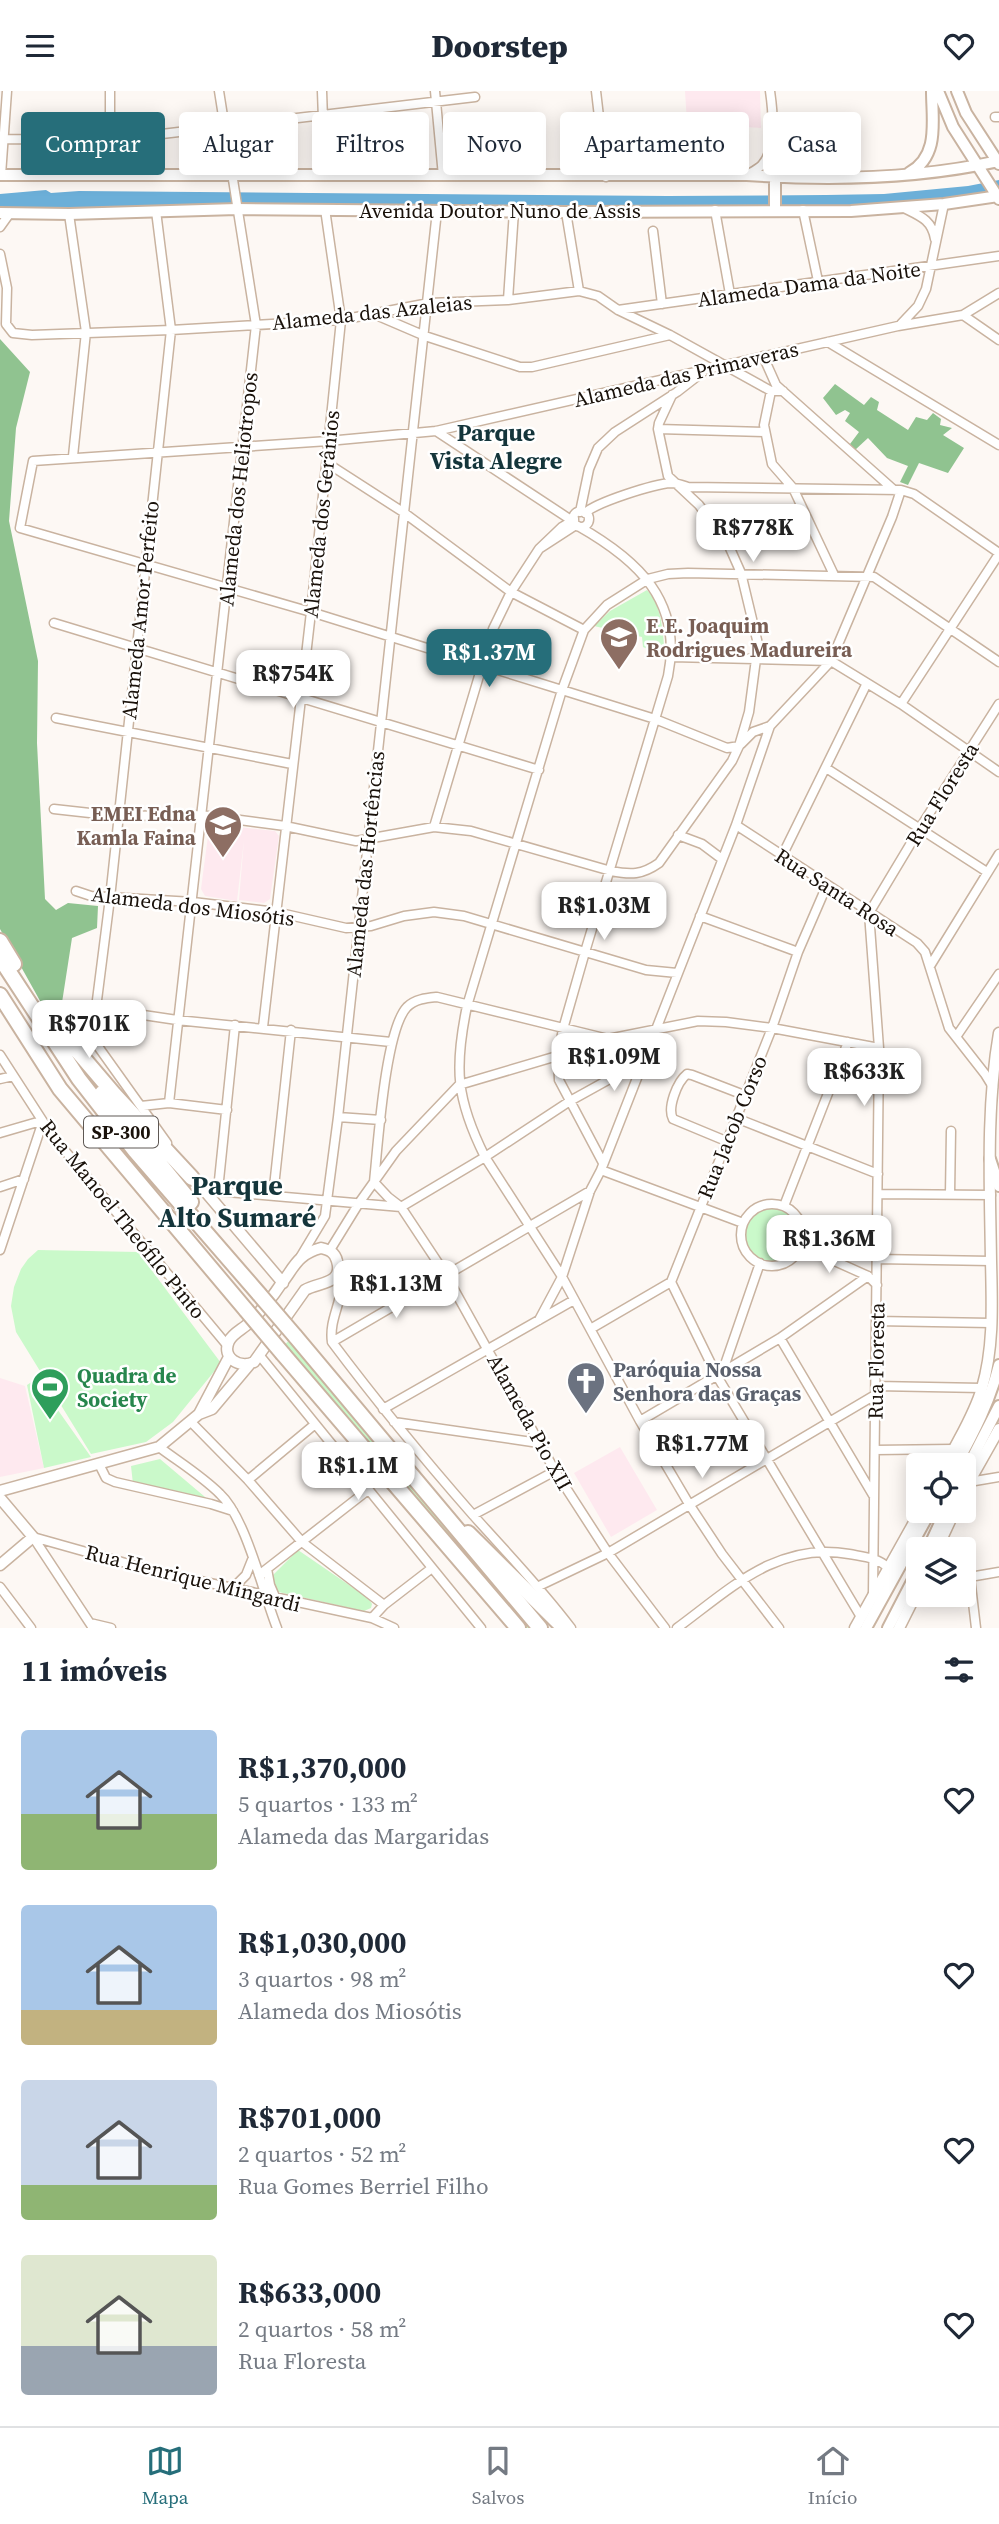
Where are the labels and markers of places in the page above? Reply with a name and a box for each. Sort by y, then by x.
pin: R$778K [696,505,810,564]
place label: E.E. Joaquim Rodrigues Madureira [646,611,853,664]
school or university icon: E.E. Joaquim Rodrigues Madureira [598,616,640,671]
pin: R$1.37M [424,629,554,689]
pin: R$754K [236,651,350,710]
place label: EMEI Edna Kamla Faina [76,799,197,852]
school or university icon: EMEI Edna Kamla Faina [202,804,244,859]
pin: R$1.03M [539,883,669,942]
pin: R$701K [32,1000,146,1060]
pin: R$1.09M [549,1033,679,1093]
pin: R$633K [807,1049,921,1108]
pin: R$1.36M [764,1215,894,1275]
pin: R$1.13M [331,1261,461,1320]
place label: Paróquia Nossa Senhora das Graças [613,1355,802,1408]
church icon: Paróquia Nossa Senhora das Graças [565,1360,607,1415]
place label: Quadra de Society [77,1361,176,1414]
sports icon: Quadra de Society [29,1366,71,1421]
pin: R$1.77M [637,1421,767,1480]
pin: R$1.1M [301,1443,415,1502]

